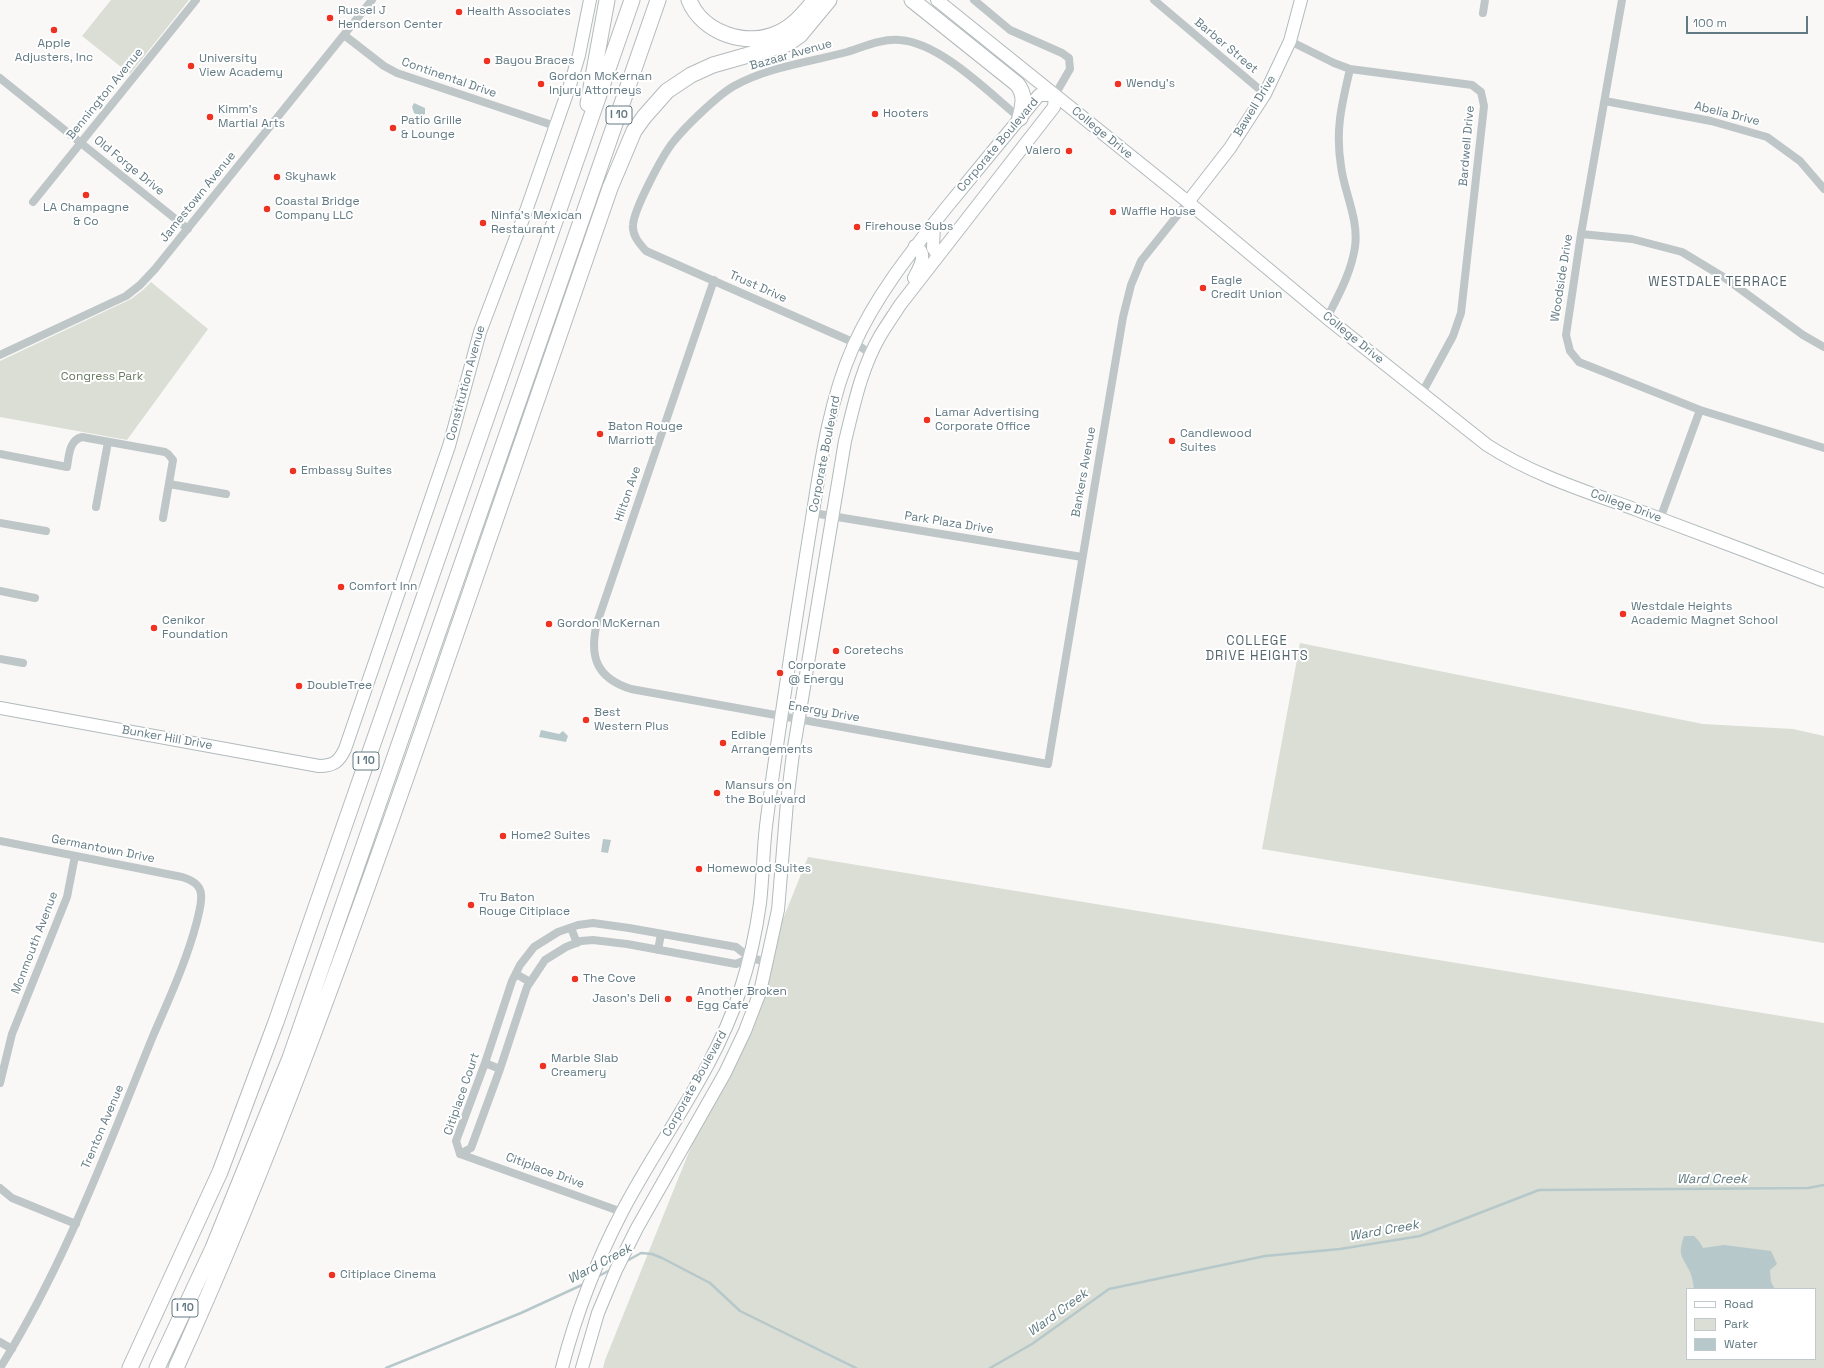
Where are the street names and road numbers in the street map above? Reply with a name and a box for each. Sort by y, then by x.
street label: Barber Street [1191,15,1261,77]
street label: Bazaar Avenue [748,36,834,74]
street label: Bennington Avenue [64,45,146,143]
street label: Continental Drive [400,55,498,101]
street label: Bawell Drive [1231,73,1279,139]
street label: Corporate Boulevard [954,95,1042,195]
street label: Abelia Drive [1693,99,1761,129]
street label: College Drive [1068,104,1136,162]
street label: Bardwell Drive [1456,105,1478,187]
road number: I 10 [606,106,632,124]
street label: Old Forge Drive [91,133,167,199]
street label: Jamestown Avenue [157,149,239,245]
street label: Woodside Drive [1548,233,1576,323]
street label: Trust Drive [727,268,789,306]
street label: College Drive [1319,309,1387,367]
street label: Constitution Avenue [444,324,488,442]
street label: Corporate Boulevard [807,394,843,514]
street label: Bankers Avenue [1069,426,1099,518]
street label: Hilton Ave [612,464,644,524]
street label: College Drive [1588,486,1664,526]
street label: Park Plaza Drive [903,509,995,537]
street label: Energy Drive [787,699,861,725]
street label: Bunker Hill Drive [120,723,214,753]
road number: I 10 [353,752,379,770]
street label: Germantown Drive [50,832,156,866]
street label: Monmouth Avenue [9,890,61,996]
street label: Corporate Boulevard [660,1029,730,1139]
street label: Citiplace Court [441,1051,483,1137]
street label: Trenton Avenue [79,1083,127,1171]
street label: Citiplace Drive [504,1150,586,1192]
road number: I 10 [172,1299,198,1317]

